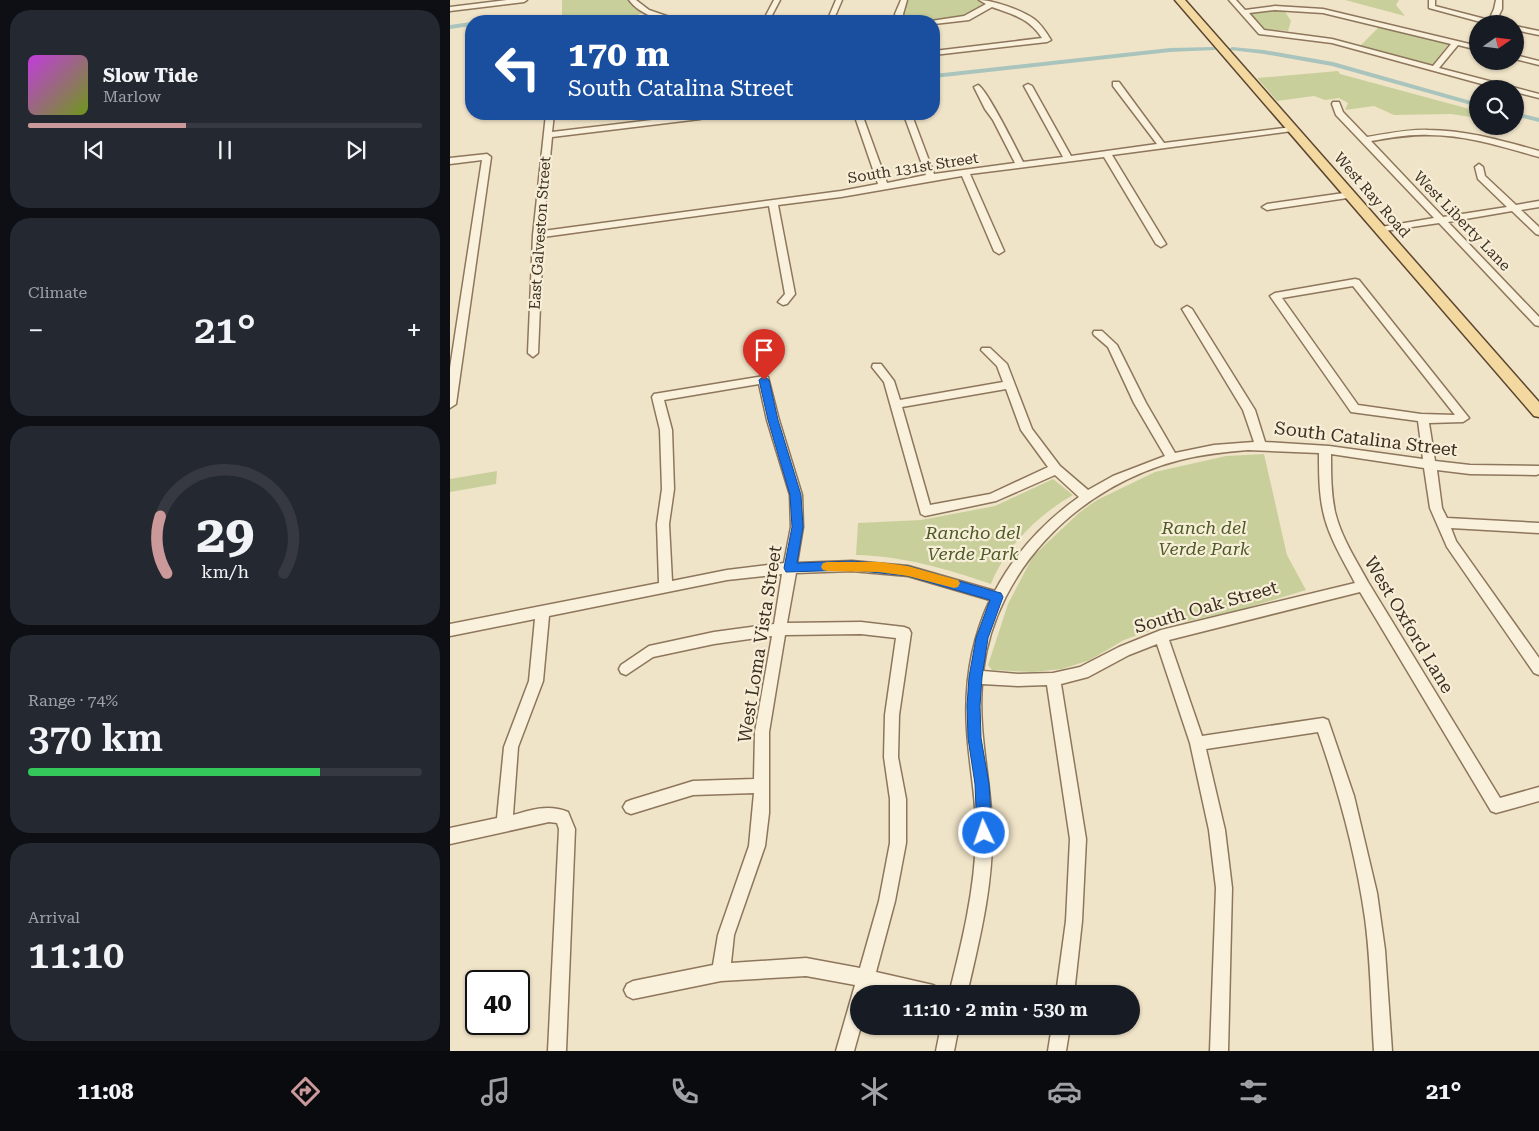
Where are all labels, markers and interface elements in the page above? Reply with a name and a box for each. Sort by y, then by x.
north arrow [1469,15,1524,70]
map controls [1469,15,1524,135]
text: 170 m [568,34,669,75]
icon: left [485,35,550,100]
text: Slow Tide [103,64,198,87]
text: South Catalina Street [568,76,793,101]
button: search [1469,80,1524,135]
text: Marlow [103,87,161,106]
icon: previous [80,136,108,164]
icon: pause [211,136,239,164]
icon: next [342,136,370,164]
street label: South 131st Street [846,149,980,187]
street label: West Ray Road [1330,149,1414,242]
street label: East Galveston Street [526,155,554,310]
street label: West Liberty Lane [1410,167,1514,275]
text: Climate [28,283,87,302]
text: 21° [194,308,256,352]
text: − [28,314,44,347]
text: + [406,314,422,347]
pin [743,329,785,380]
icon: arrive [750,336,778,364]
street label: South Catalina Street [1273,417,1459,460]
text: 29 [196,504,254,565]
park label: Ranch del Verde Park [1158,517,1250,559]
park label: Rancho del Verde Park [924,522,1021,564]
street label: West Loma Vista Street [734,543,786,744]
street label: West Oxford Lane [1360,553,1459,697]
text: km/h [201,561,249,582]
street label: South Oak Street [1132,576,1280,637]
text: Range · 74% [28,691,118,710]
text: 370 km [28,716,163,760]
position arrow [957,806,1009,858]
text: Arrival [28,908,80,927]
text: 11:10 [28,933,124,977]
speed limit sign: 40 [465,970,530,1035]
text: 11:10 · 2 min · 530 m [902,998,1088,1021]
icon: directions [288,1074,323,1109]
icon: music [478,1074,513,1109]
icon: phone [667,1074,702,1109]
icon: climate [857,1074,892,1109]
icon: car [1047,1074,1082,1109]
icon: filters [1236,1074,1271,1109]
text: 11:08 [77,1079,133,1104]
text: 21° [1426,1079,1462,1104]

